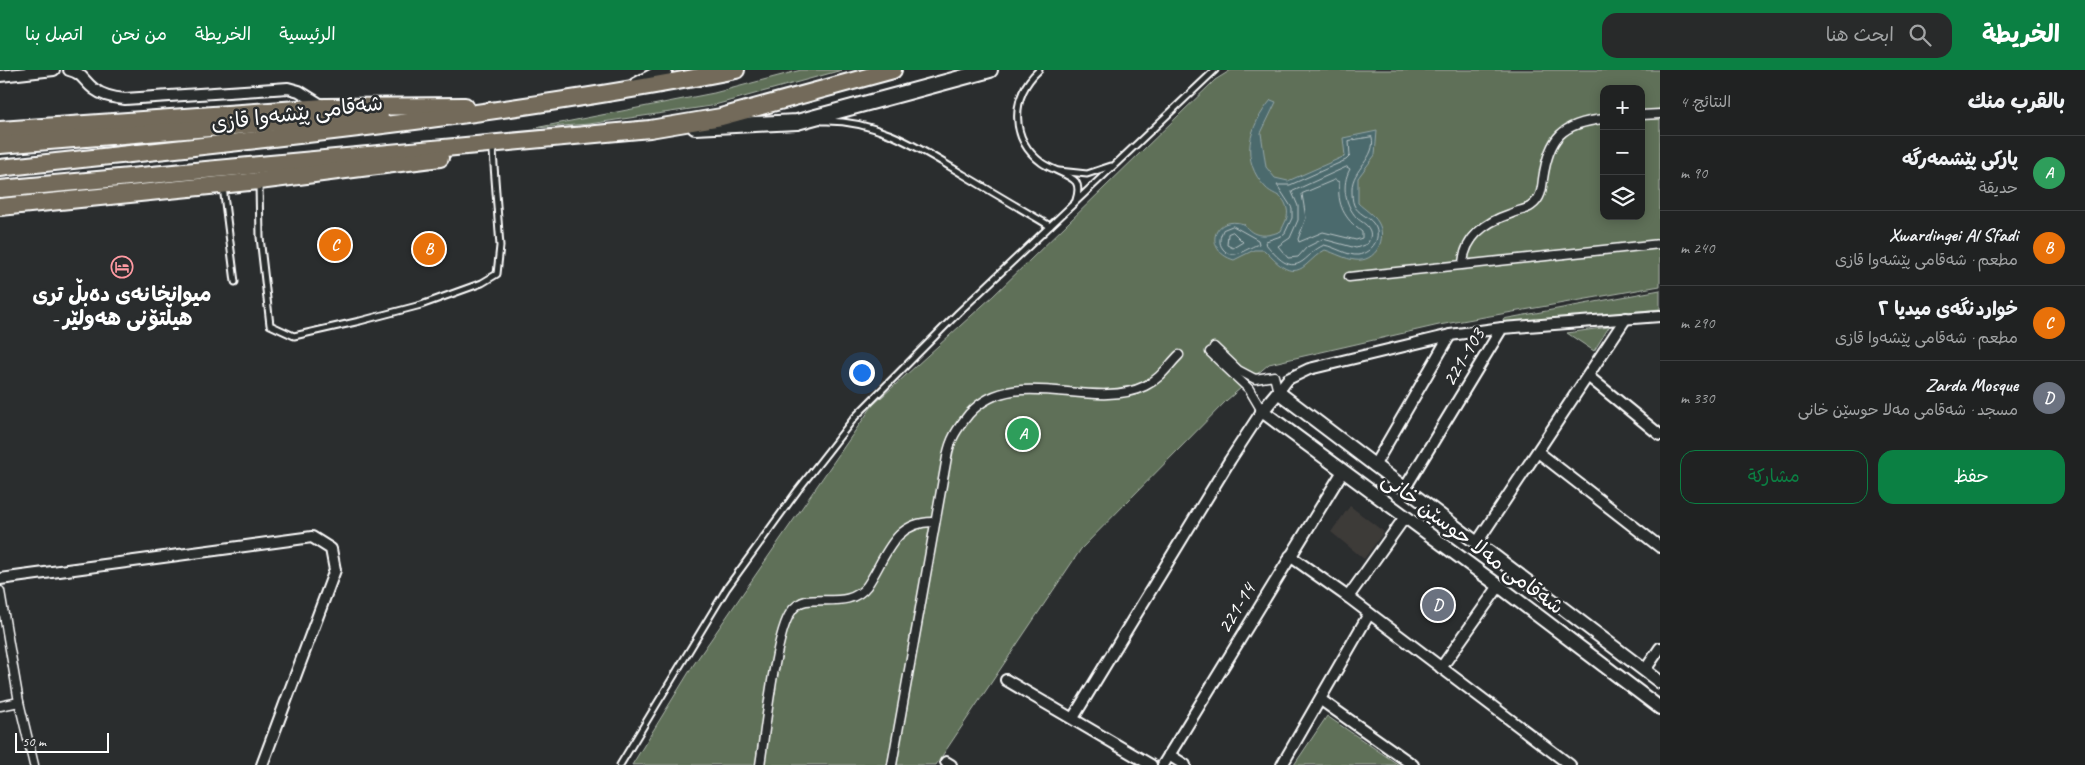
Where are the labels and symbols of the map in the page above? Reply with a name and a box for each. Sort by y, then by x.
street label: شەقامی پێشەوا قازی [210,90,385,137]
pin: C [319,226,351,264]
pin: B [413,230,445,268]
hotel icon: میوانخانەی دەبڵ تری - هیڵتۆنی هەولێر [110,255,134,279]
place label: میوانخانەی دەبڵ تری - هیڵتۆنی هەولێر [33,278,211,331]
street label: 221-103 [1435,322,1491,391]
your location [849,360,875,386]
pin: A [1007,415,1039,453]
street label: شەقامی مەلا حوسێن خانی [1376,466,1569,621]
street label: 221-14 [1211,576,1262,638]
pin: D [1422,586,1454,624]
scale bar [15,730,109,753]

